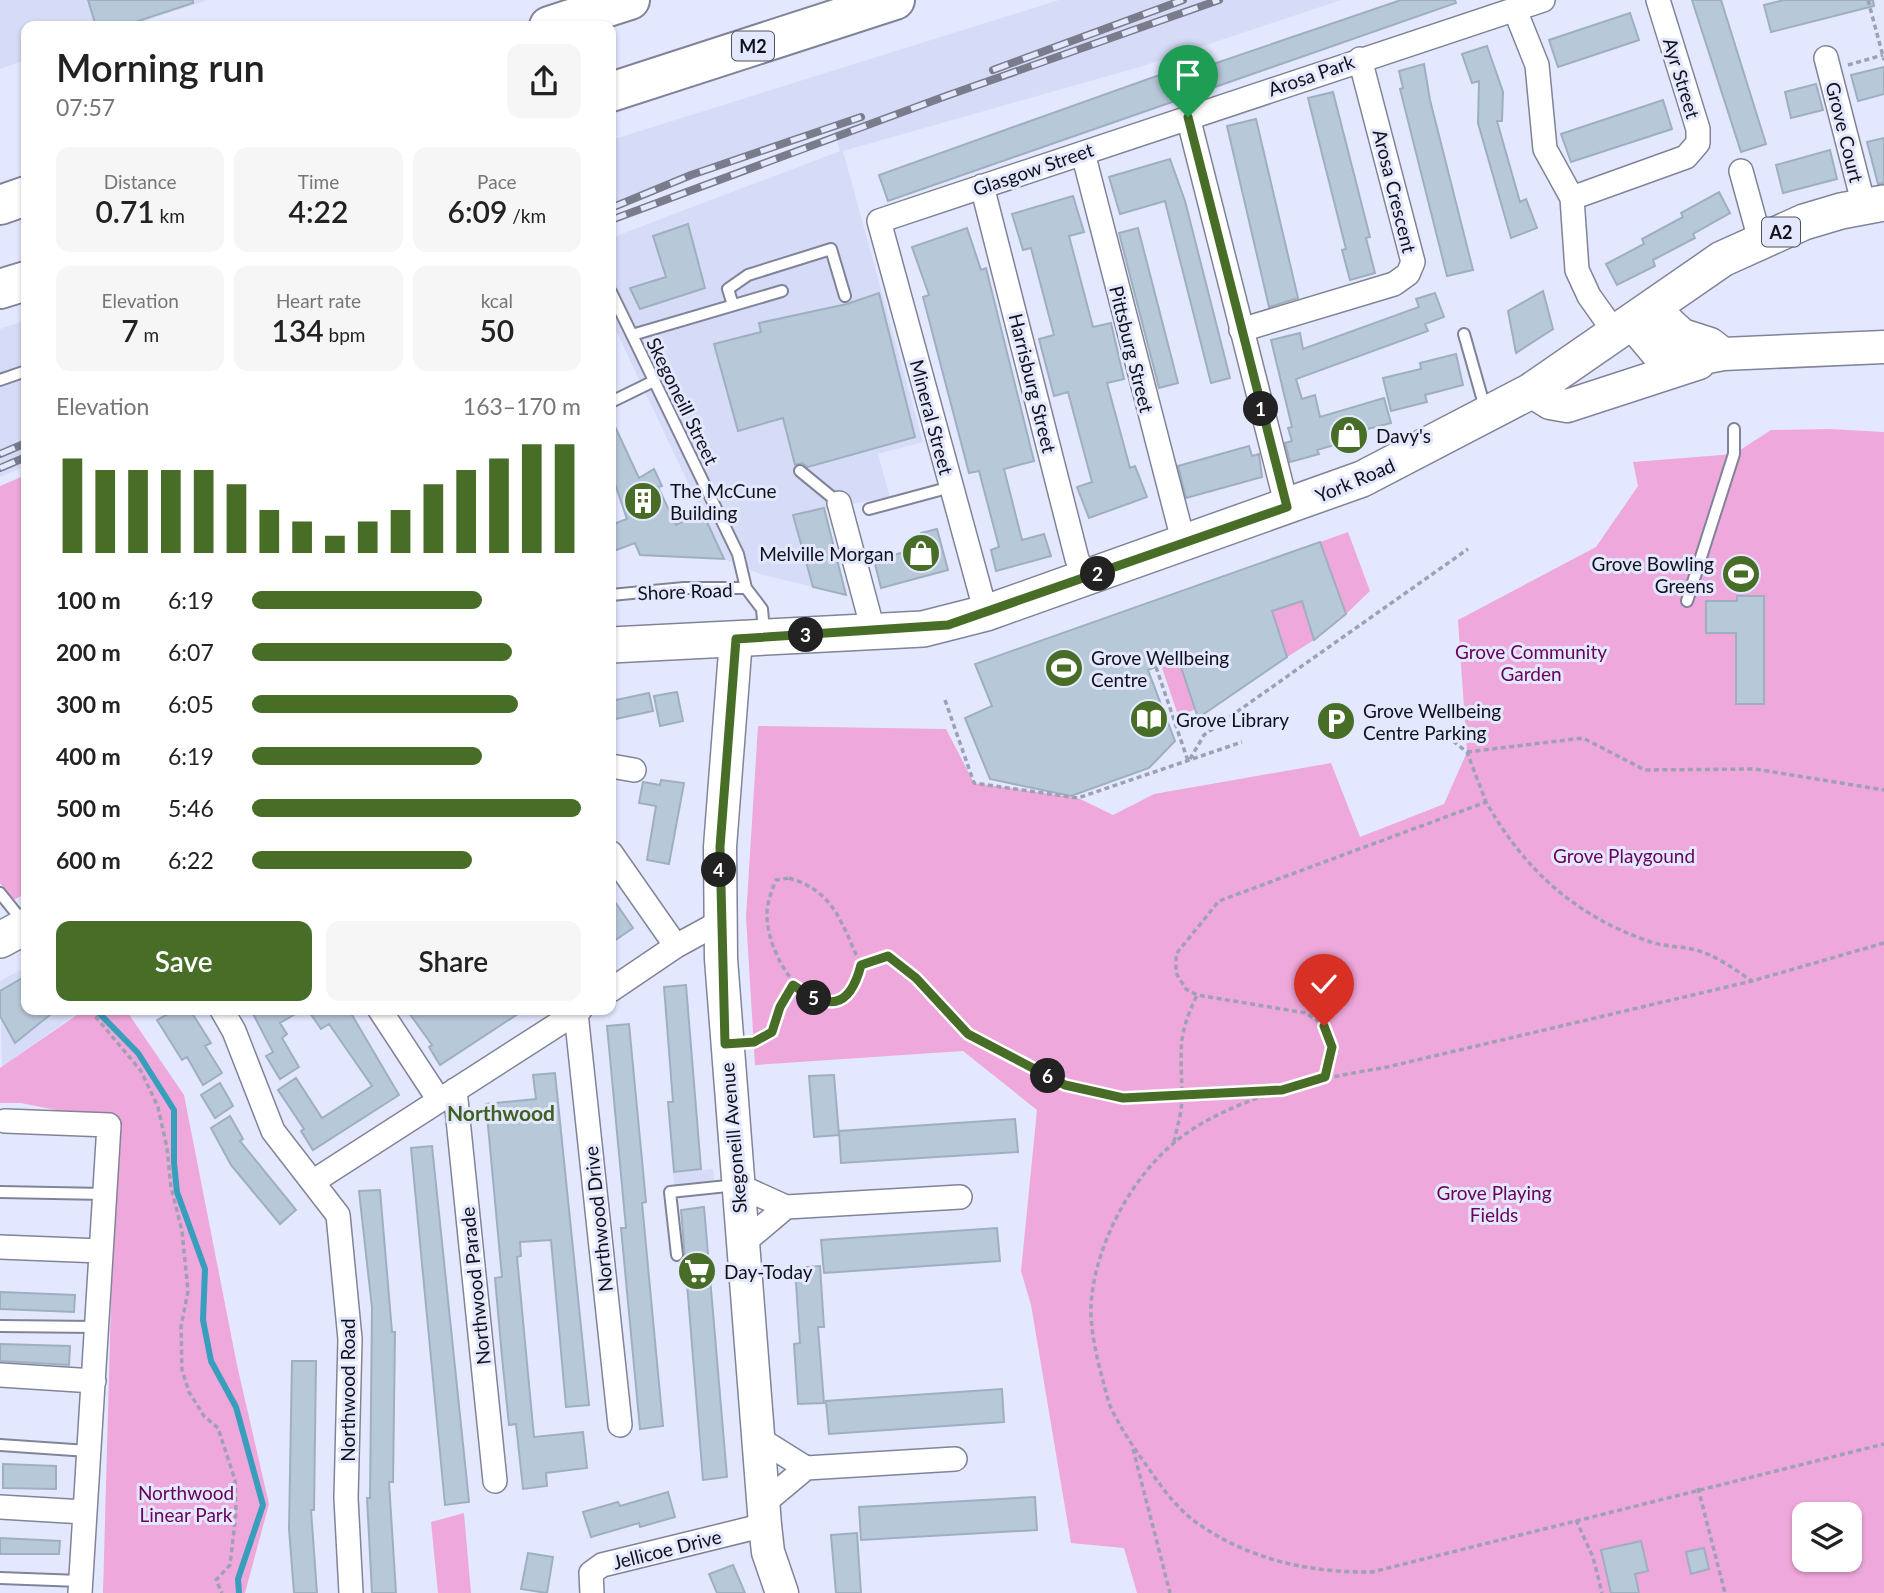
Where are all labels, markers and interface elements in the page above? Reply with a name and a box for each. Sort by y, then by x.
road number: M2 [732,32,774,60]
street label: Ayr Street [1659,35,1705,121]
text: Morning run [56,44,265,90]
button: share [507,44,581,118]
pin [1158,45,1218,117]
street label: Arosa Park [1265,49,1358,100]
icon: arrive [1169,56,1207,94]
street label: Grove Court [1821,79,1869,185]
text: 07:57 [56,93,115,121]
street label: Arosa Crescent [1369,127,1421,255]
street label: Glasgow Street [970,138,1096,200]
text: Distance [104,170,177,193]
text: Time [298,170,339,193]
text: Pace [477,170,517,193]
text: 0.71 [95,193,155,229]
text: 4:22 [289,193,348,229]
text: 6:09 [448,193,507,229]
text: km [155,204,185,227]
text: /km [507,204,546,227]
road number: A2 [1762,218,1800,246]
street label: Pittsburg Street [1105,283,1159,415]
text: Elevation [102,289,179,312]
text: Heart rate [276,289,361,312]
text: kcal [481,289,513,312]
street label: Harrisburg Street [1005,311,1061,455]
text: 7 [121,312,139,348]
text: 134 [272,312,324,348]
text: 50 [479,312,514,348]
text: m [139,323,159,346]
text: bpm [324,323,365,346]
street label: Skegoneill Street [642,334,724,469]
street label: Mineral Street [906,357,958,477]
text: Elevation [56,392,149,420]
text: 163–170 m [463,392,581,420]
pin: 1 [1244,392,1278,426]
text: 1 [1255,397,1266,420]
shop icon: Davy's [1328,414,1370,456]
place label: Davy's [1376,424,1431,447]
street label: York Road [1312,453,1398,507]
place label: The McCune Building [670,479,777,524]
building icon: The McCune Building [622,480,664,522]
shop icon: Melville Morgan [900,532,942,574]
place label: Melville Morgan [759,542,894,565]
place label: Grove Bowling Greens [1592,552,1714,597]
sports icon: Grove Bowling Greens [1720,553,1762,595]
pin: 2 [1080,556,1116,592]
text: 2 [1092,562,1103,585]
street label: Shore Road [637,578,733,604]
text: 100 m [56,586,121,614]
text: 6:19 [168,586,214,614]
pin: 3 [788,618,824,652]
text: 3 [800,623,811,646]
text: 200 m [56,638,121,666]
text: 6:07 [168,638,214,666]
park label: Grove Community Garden [1455,640,1607,685]
place label: Grove Wellbeing Centre [1091,646,1229,691]
sports icon: Grove Wellbeing Centre [1043,647,1085,689]
text: 300 m [56,690,121,718]
text: 6:05 [168,690,214,718]
library icon: Grove Library [1128,698,1170,740]
place label: Grove Wellbeing Centre Parking [1363,699,1501,744]
parking icon: Grove Wellbeing Centre Parking [1315,700,1357,742]
place label: Grove Library [1176,708,1289,731]
text: 400 m [56,742,121,770]
text: 6:19 [168,742,214,770]
text: 500 m [56,794,121,822]
text: 5:46 [168,794,214,822]
park label: Grove Playgound [1553,844,1695,867]
text: 600 m [56,846,121,874]
text: 6:22 [168,846,214,874]
pin: 4 [702,852,736,888]
text: 4 [713,858,724,881]
button: Save [56,921,312,1001]
button: Share [326,921,581,1001]
pin [1294,954,1354,1026]
icon: check [1305,965,1343,1003]
pin: 5 [796,981,832,1016]
text: 5 [808,986,819,1009]
pin: 6 [1030,1058,1066,1094]
street label: Skegoneill Avenue [715,1062,751,1214]
text: 6 [1042,1064,1053,1087]
district label: Northwood [447,1100,555,1125]
street label: Northwood Drive [579,1145,617,1293]
park label: Grove Playing Fields [1436,1181,1552,1226]
street label: Northwood Parade [455,1206,495,1366]
supermarket icon: Day-Today [676,1250,718,1292]
place label: Day-Today [724,1260,813,1283]
street label: Northwood Road [336,1318,359,1462]
park label: Northwood Linear Park [138,1481,234,1526]
map controls [1792,1502,1862,1572]
button: layers [1792,1502,1862,1572]
street label: Jellicoe Drive [610,1524,724,1574]

